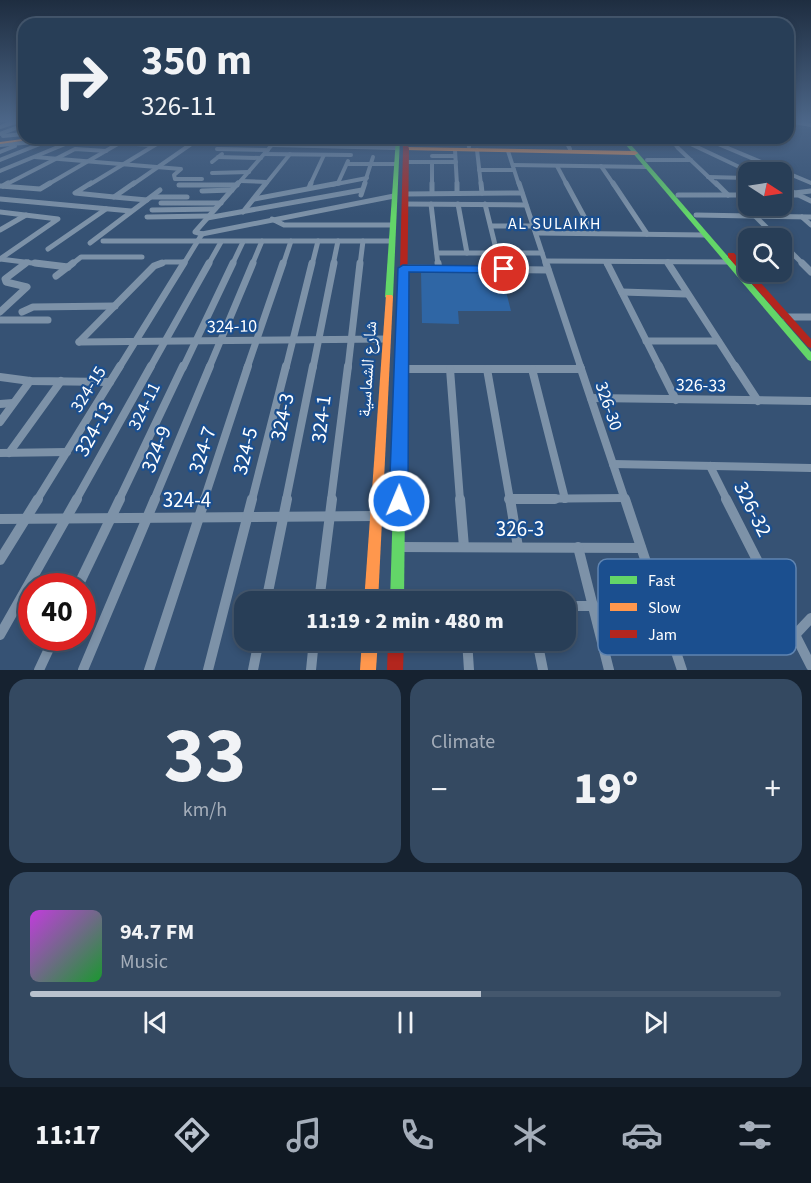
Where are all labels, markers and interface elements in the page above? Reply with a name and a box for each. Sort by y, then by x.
text: 350 m [141,31,252,91]
icon: right [42,42,120,120]
text: 326-11 [141,87,217,126]
north arrow [738,162,792,216]
map controls [738,162,792,282]
district label: AL SULAIKH [508,213,602,235]
button: search [738,228,792,282]
pin [478,243,529,294]
icon: arrive [487,252,520,285]
street label: 324-10 [207,314,257,339]
street label: شارع الشماسية [352,320,383,418]
street label: 324-15 [64,361,112,417]
street label: 326-33 [676,373,726,398]
street label: 324-11 [122,378,167,434]
street label: 326-30 [589,378,629,434]
street label: 324-3 [262,390,302,444]
street label: 324-1 [303,393,339,445]
street label: 324-13 [67,396,121,462]
street label: 324-9 [133,421,179,477]
street label: 324-7 [180,422,224,478]
street label: 324-5 [225,424,265,478]
position arrow [367,469,431,533]
street label: 326-32 [726,476,780,542]
street label: 324-4 [163,485,211,515]
street label: 326-3 [496,514,544,544]
legend [598,559,796,655]
text: Fast [648,570,676,592]
speed limit sign: 40 [18,573,96,651]
text: Slow [648,597,681,619]
text: 11:19 · 2 min · 480 m [306,605,504,637]
text: Jam [648,624,677,646]
text: 33 [164,701,246,812]
text: Climate [431,728,495,756]
text: 19° [574,757,638,821]
text: − [431,766,447,813]
text: + [765,766,781,813]
text: km/h [183,796,227,824]
text: 94.7 FM [120,916,194,948]
text: Music [120,948,168,976]
icon: previous [139,1006,172,1039]
icon: pause [389,1006,422,1039]
icon: next [639,1006,672,1039]
icon: directions [171,1114,213,1156]
icon: music [283,1114,325,1156]
icon: phone [396,1114,438,1156]
icon: climate [509,1114,551,1156]
icon: car [621,1114,663,1156]
icon: filters [734,1114,776,1156]
text: 11:17 [35,1116,100,1155]

